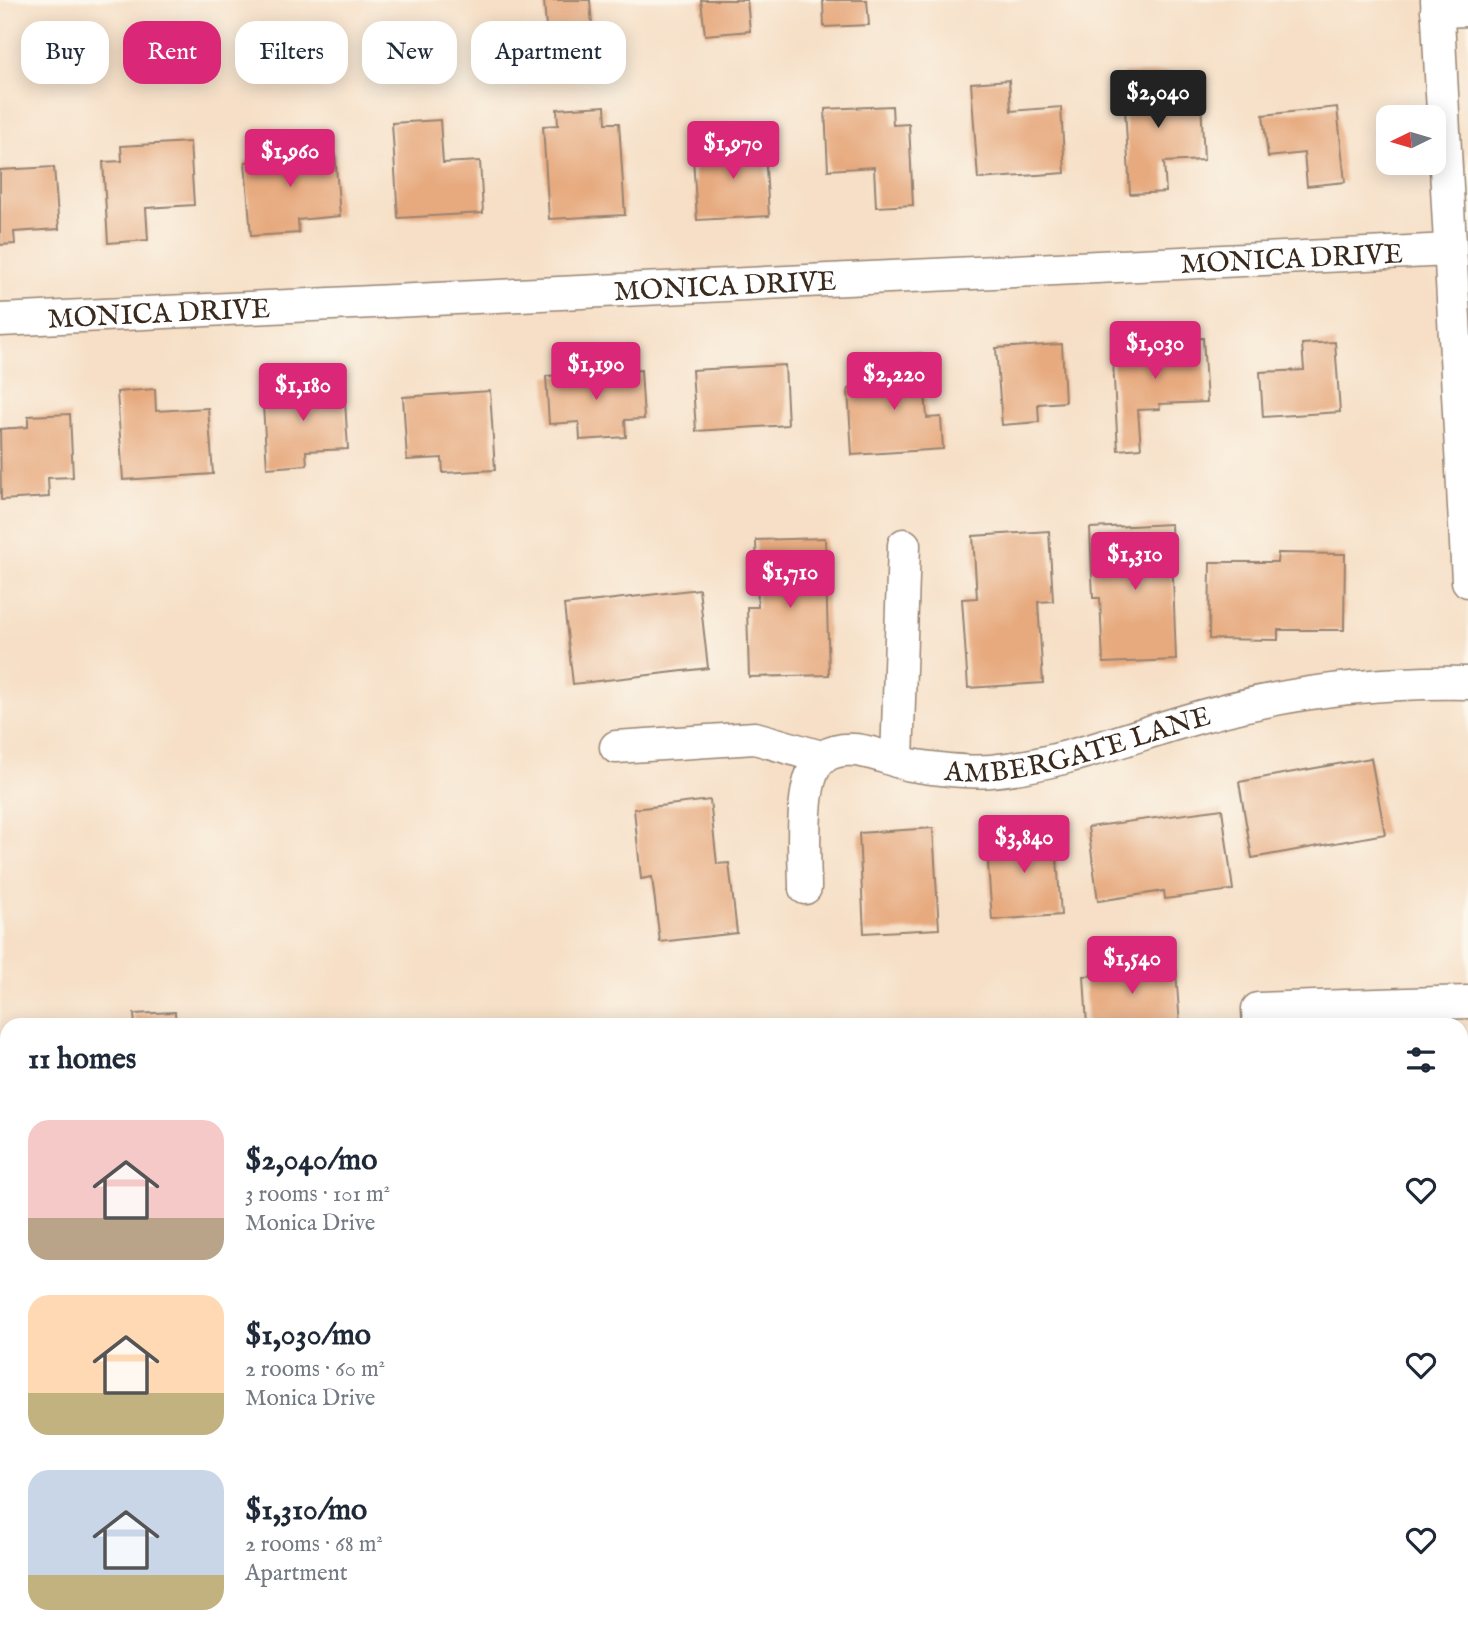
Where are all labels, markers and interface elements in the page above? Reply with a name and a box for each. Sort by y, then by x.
chip: Buy [21,21,109,84]
chip: Rent [123,21,221,84]
chip: Filters [235,21,348,84]
chip: New [362,21,457,84]
chip: Apartment [471,21,626,84]
pin: $2,040 [1101,71,1215,130]
text: $2,040 [1126,78,1190,107]
north arrow [1376,105,1446,175]
map controls [1376,105,1446,175]
pin: $1,970 [676,122,790,181]
text: $1,970 [703,129,763,158]
pin: $1,960 [233,130,347,189]
text: $1,960 [261,137,319,166]
street label: MONICA DRIVE [1179,237,1404,283]
street label: MONICA DRIVE [613,265,837,310]
street label: MONICA DRIVE [47,292,271,338]
pin: $1,030 [1098,322,1212,381]
text: $1,030 [1126,329,1184,358]
pin: $1,190 [539,342,653,402]
text: $1,190 [567,350,625,379]
pin: $2,220 [837,352,951,412]
text: $2,220 [863,360,925,389]
pin: $1,180 [246,364,360,423]
text: $1,180 [275,371,331,400]
pin: $1,310 [1078,532,1192,592]
text: $1,310 [1107,540,1163,569]
pin: $1,710 [733,550,847,610]
text: $1,710 [762,558,818,587]
street label: AMBERGATE LANE [942,700,1215,792]
pin: $3,840 [967,816,1081,875]
text: $3,840 [994,823,1054,852]
pin: $1,540 [1075,936,1189,996]
text: $1,540 [1103,944,1161,973]
text: 11 homes [28,1041,136,1079]
icon: filters [1402,1041,1440,1079]
text: $2,040/mo [245,1142,377,1180]
icon: home [84,1148,168,1232]
icon: heart [1402,1171,1440,1209]
text: 3 rooms · 101 m² [245,1180,390,1209]
text: Monica Drive [245,1209,375,1238]
text: $1,030/mo [245,1317,371,1355]
icon: home [84,1323,168,1407]
icon: heart [1402,1346,1440,1384]
text: 2 rooms · 60 m² [245,1355,385,1384]
text: Monica Drive [245,1384,375,1413]
text: $1,310/mo [245,1492,367,1530]
icon: home [84,1498,168,1582]
icon: heart [1402,1521,1440,1559]
text: 2 rooms · 68 m² [245,1530,383,1559]
text: Apartment [245,1559,348,1588]

